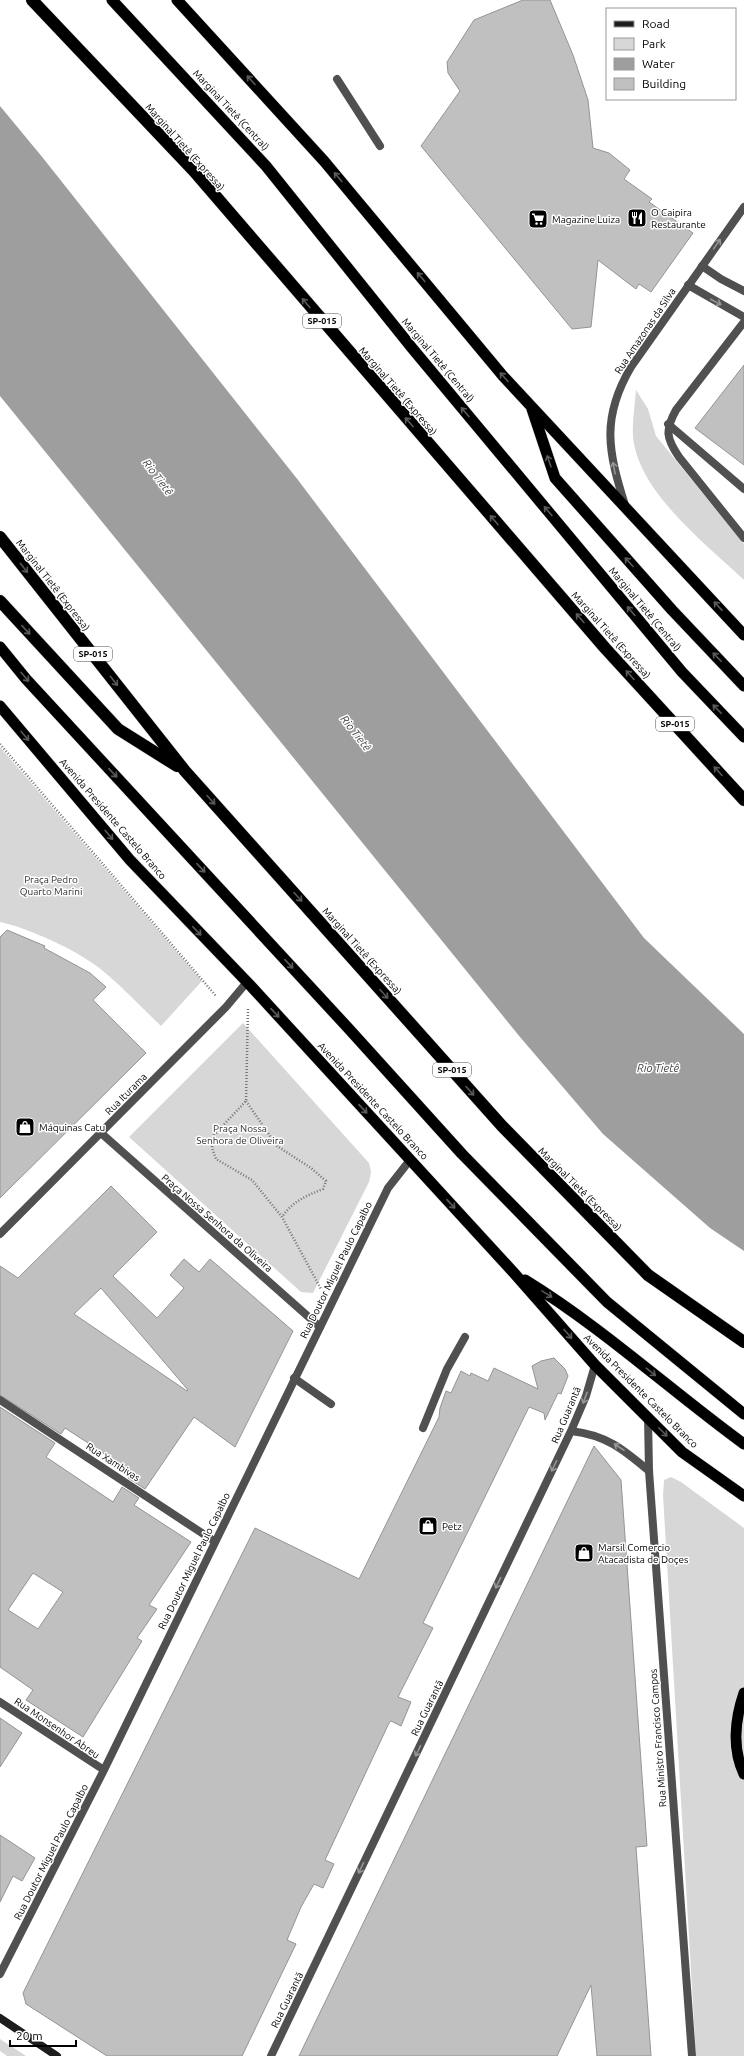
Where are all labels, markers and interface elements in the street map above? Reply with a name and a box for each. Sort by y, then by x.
legend [606,8,736,100]
text: Road [642,17,670,30]
text: Park [642,37,666,50]
text: Water [642,57,675,70]
street label: Marginal Tietê (Central) [191,68,271,152]
one-way arrow [246,75,256,85]
text: Building [642,77,686,90]
street label: Marginal Tietê (Expressa) [143,101,227,193]
one-way arrow [333,171,342,182]
restaurant icon: O Caipira Restaurante [626,207,648,229]
place label: O Caipira Restaurante [651,207,706,230]
supermarket icon: Magazine Luiza [527,208,549,230]
place label: Magazine Luiza [552,214,620,225]
one-way arrow [713,239,721,250]
one-way arrow [416,272,425,282]
street label: Rua Amazonas da Silva [612,286,678,376]
one-way arrow [301,297,310,308]
one-way arrow [710,298,722,306]
road number: SP-015 [303,314,341,328]
street label: Marginal Tietê (Central) [400,316,476,404]
street label: Marginal Tietê (Expressa) [357,345,439,437]
one-way arrow [499,372,509,382]
one-way arrow [460,406,469,417]
one-way arrow [404,417,413,428]
one-way arrow [545,454,552,467]
water label: Rio Tietê [141,457,176,498]
one-way arrow [610,462,618,475]
one-way arrow [544,506,553,517]
one-way arrow [490,515,499,526]
street label: Marginal Tietê (Expressa) [14,537,92,633]
one-way arrow [625,557,634,567]
one-way arrow [20,562,29,573]
street label: Marginal Tietê (Central) [607,565,683,653]
street label: Marginal Tietê (Expressa) [569,589,653,681]
one-way arrow [713,601,722,611]
one-way arrow [627,606,636,617]
one-way arrow [575,613,584,624]
one-way arrow [22,625,31,635]
road number: SP-015 [74,647,112,661]
one-way arrow [712,652,722,662]
one-way arrow [626,670,635,680]
one-way arrow [20,672,29,683]
one-way arrow [109,675,118,686]
one-way arrow [712,704,722,714]
water label: Rio Tietê [338,713,374,754]
road number: SP-015 [656,717,694,731]
one-way arrow [21,730,30,741]
street label: Avenida Presidente Castelo Branco [58,756,169,882]
one-way arrow [713,766,722,777]
one-way arrow [108,768,118,778]
one-way arrow [206,795,216,805]
one-way arrow [104,830,113,841]
one-way arrow [196,863,206,873]
park label: Praça Pedro Quarto Marini [20,874,82,897]
one-way arrow [293,892,302,902]
street label: Marginal Tietê (Expressa) [320,905,404,997]
one-way arrow [192,926,202,936]
one-way arrow [285,959,294,969]
one-way arrow [379,989,389,999]
one-way arrow [270,1008,280,1018]
street label: Avenida Presidente Castelo Branco [316,1040,430,1162]
water label: Rio Tietê [637,1062,679,1074]
road number: SP-015 [433,1063,471,1077]
street label: Rua Iturama [103,1071,149,1117]
one-way arrow [466,1086,475,1096]
one-way arrow [358,1104,368,1114]
shop icon: Máquinas Catu [14,1116,36,1138]
place label: Máquinas Catu [39,1122,105,1133]
park label: Praça Nossa Senhora de Oliveira [196,1123,284,1146]
street label: Marginal Tietê (Expressa) [536,1145,624,1233]
street label: Praça Nossa Senhora da Oliveira [159,1172,275,1274]
one-way arrow [446,1199,455,1209]
street label: Rua Doutor Miguel Paulo Capalbo [298,1200,374,1340]
one-way arrow [541,1290,553,1298]
one-way arrow [563,1329,572,1339]
street label: Avenida Presidente Castelo Branco [582,1332,700,1450]
one-way arrow [646,1367,657,1376]
street label: Rua Guarantã [549,1385,583,1445]
one-way arrow [580,1392,588,1404]
one-way arrow [658,1427,667,1437]
street label: Rua Xambivas [84,1441,142,1483]
one-way arrow [613,1443,624,1451]
one-way arrow [550,1460,557,1472]
street label: Rua Doutor Miguel Paulo Capalbo [156,1491,232,1631]
shop icon: Petz [417,1515,439,1537]
place label: Petz [442,1521,462,1532]
shop icon: Marsil Comercio Atacadista de Doçes [573,1542,595,1564]
place label: Marsil Comercio Atacadista de Doçes [598,1542,688,1565]
one-way arrow [494,1577,501,1589]
street label: Rua Ministro Francisco Campos [648,1668,668,1808]
street label: Rua Guarantã [409,1678,445,1738]
street label: Rua Monsenhor Abreu [12,1695,102,1761]
one-way arrow [413,1744,421,1756]
street label: Rua Doutor Miguel Paulo Capalbo [12,1782,90,1922]
one-way arrow [357,1861,364,1873]
street label: Rua Guarantã [269,1970,305,2030]
scale bar [10,2022,76,2048]
text: 20 m [16,2029,43,2042]

